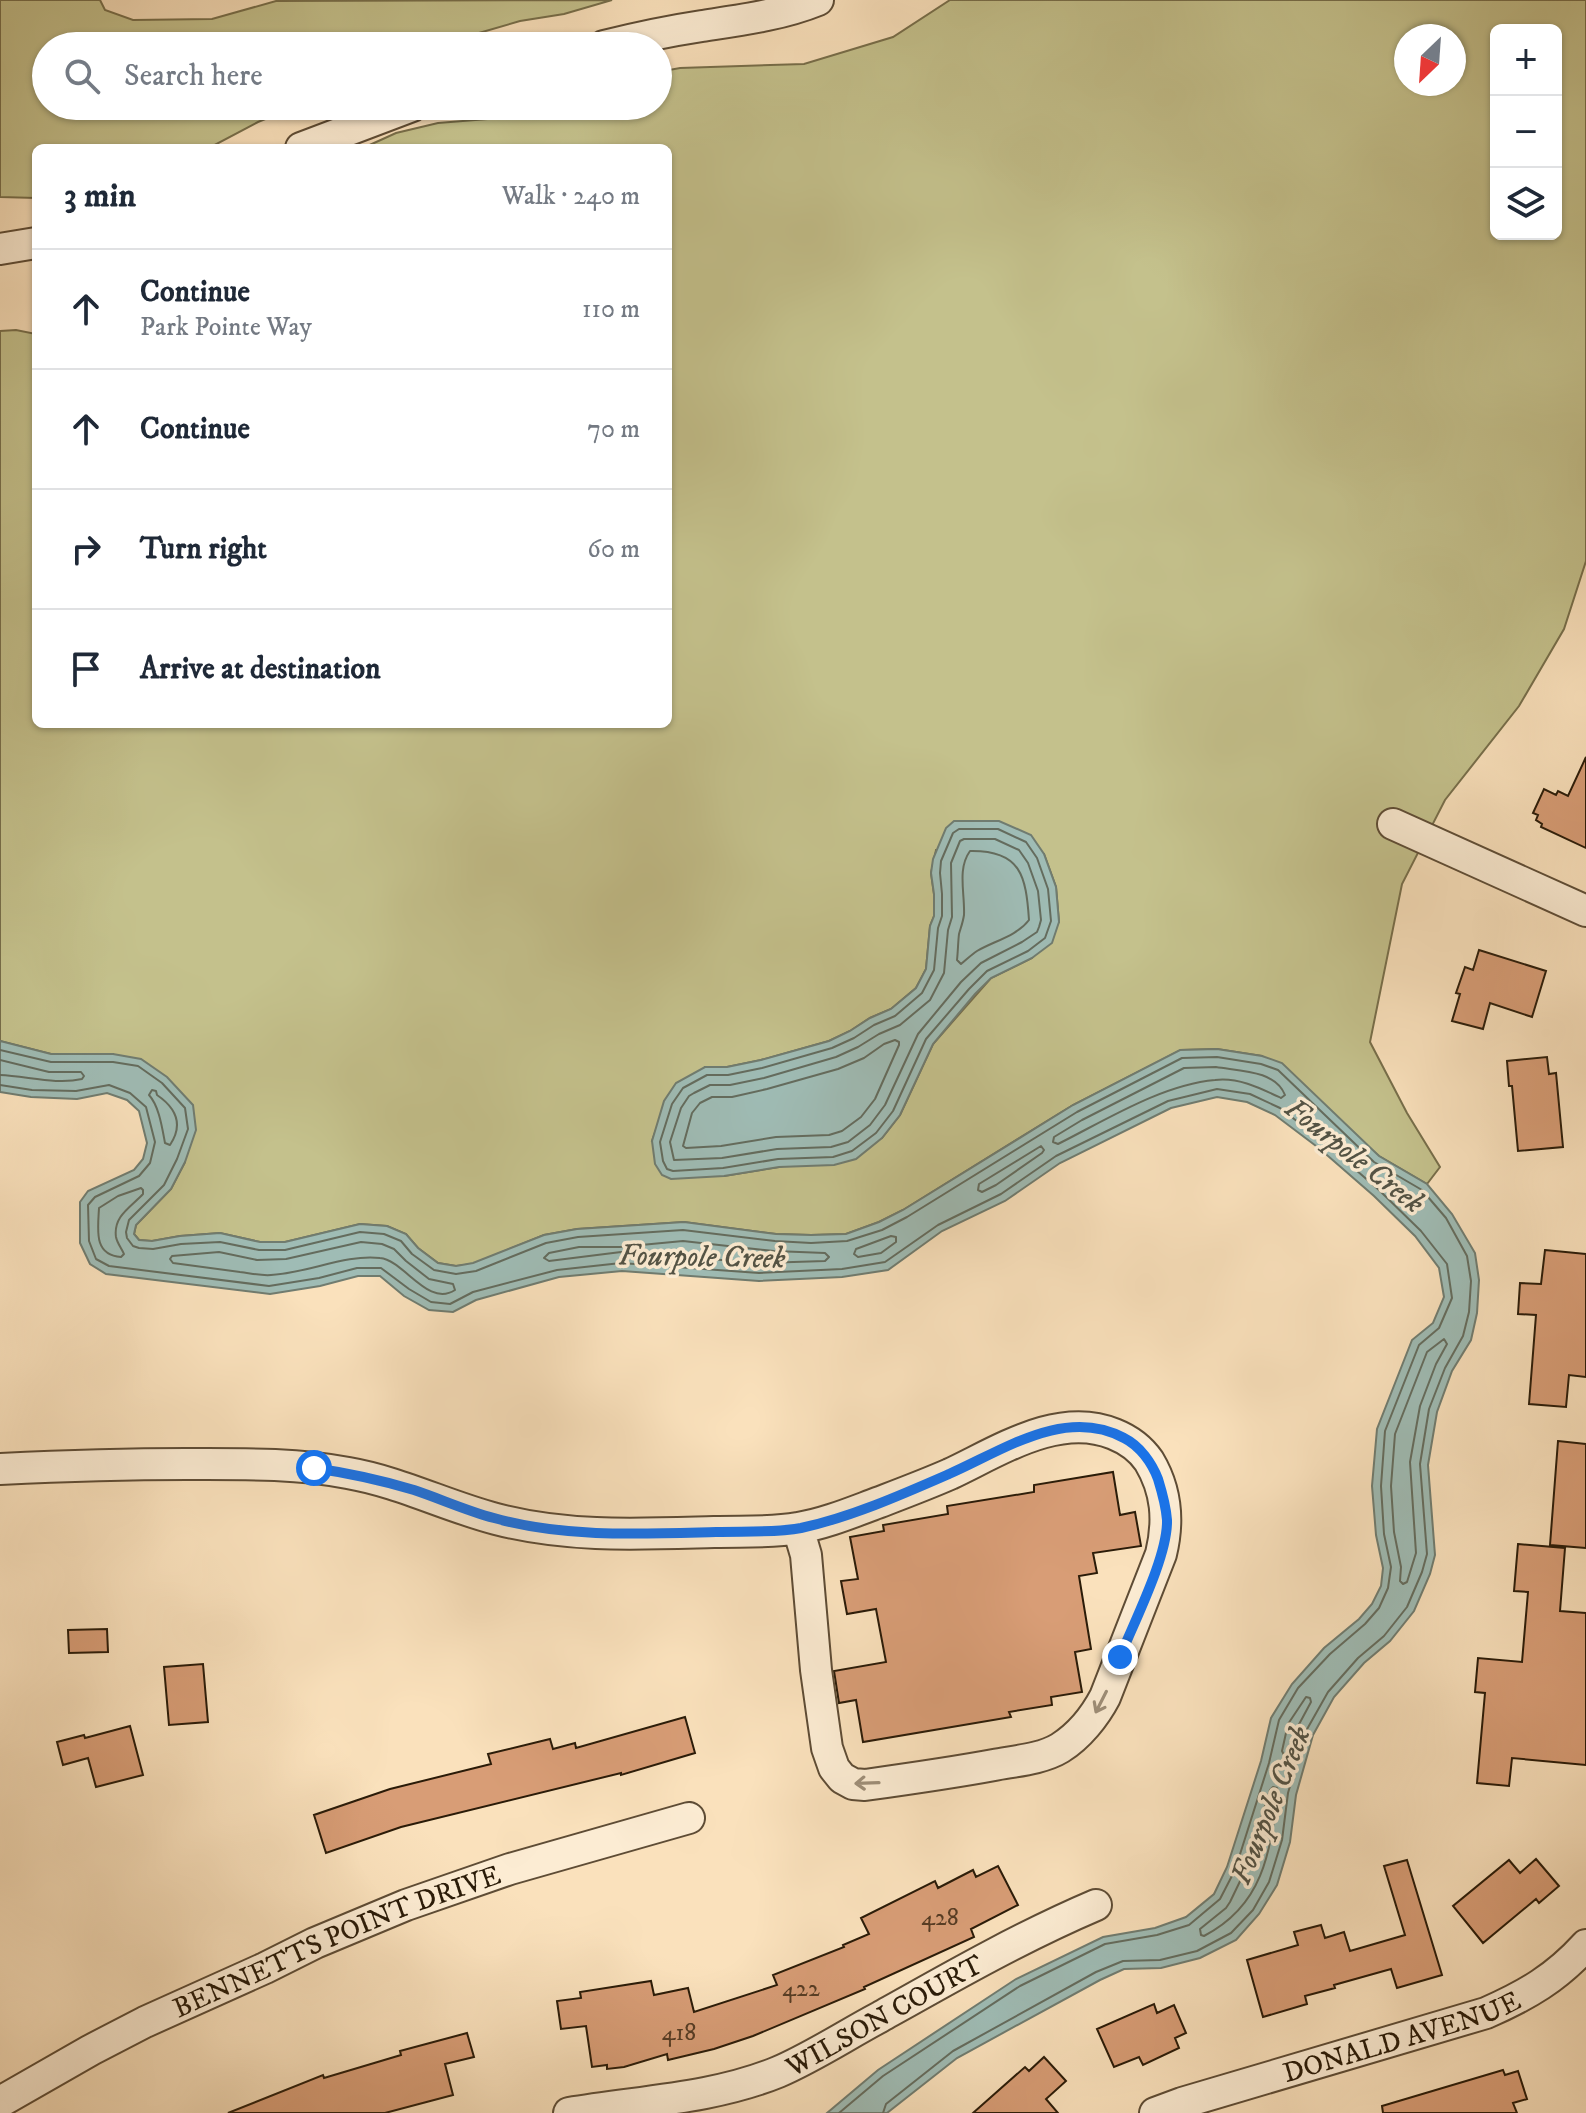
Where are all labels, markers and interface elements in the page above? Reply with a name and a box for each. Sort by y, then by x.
north arrow [1394,24,1466,96]
map controls [1490,24,1562,240]
button: + [1490,24,1562,96]
search box [32,32,672,120]
icon: search [60,54,104,98]
text: Search here [124,58,263,95]
button: − [1490,96,1562,168]
button: layers [1490,168,1562,240]
text: 3 min [64,175,136,217]
text: Walk · 240 m [502,180,640,213]
text: Continue [140,274,250,311]
icon: ahead [64,287,108,331]
text: 110 m [582,293,640,326]
text: Park Pointe Way [140,311,312,344]
icon: ahead [64,407,108,451]
text: Continue [140,411,250,448]
text: 70 m [587,413,640,446]
icon: right [64,527,108,571]
text: Turn right [140,531,267,568]
text: 60 m [587,533,640,566]
icon: arrive [64,647,108,691]
text: Arrive at destination [140,651,381,688]
water label: Fourpole Creek [1277,1090,1432,1222]
water label: Fourpole Creek [618,1238,786,1277]
route start [296,1450,332,1486]
route end [1102,1639,1138,1675]
one-way arrow [1093,1689,1109,1713]
water label: Fourpole Creek [1223,1721,1320,1890]
one-way arrow [854,1776,881,1791]
street label: BENNETTS POINT DRIVE [168,1858,505,2026]
house number: 428 [921,1903,959,1933]
street label: WILSON COURT [779,1947,989,2085]
house number: 422 [782,1974,820,2004]
street label: DONALD AVENUE [1279,1983,1527,2091]
house number: 418 [662,2018,696,2048]

